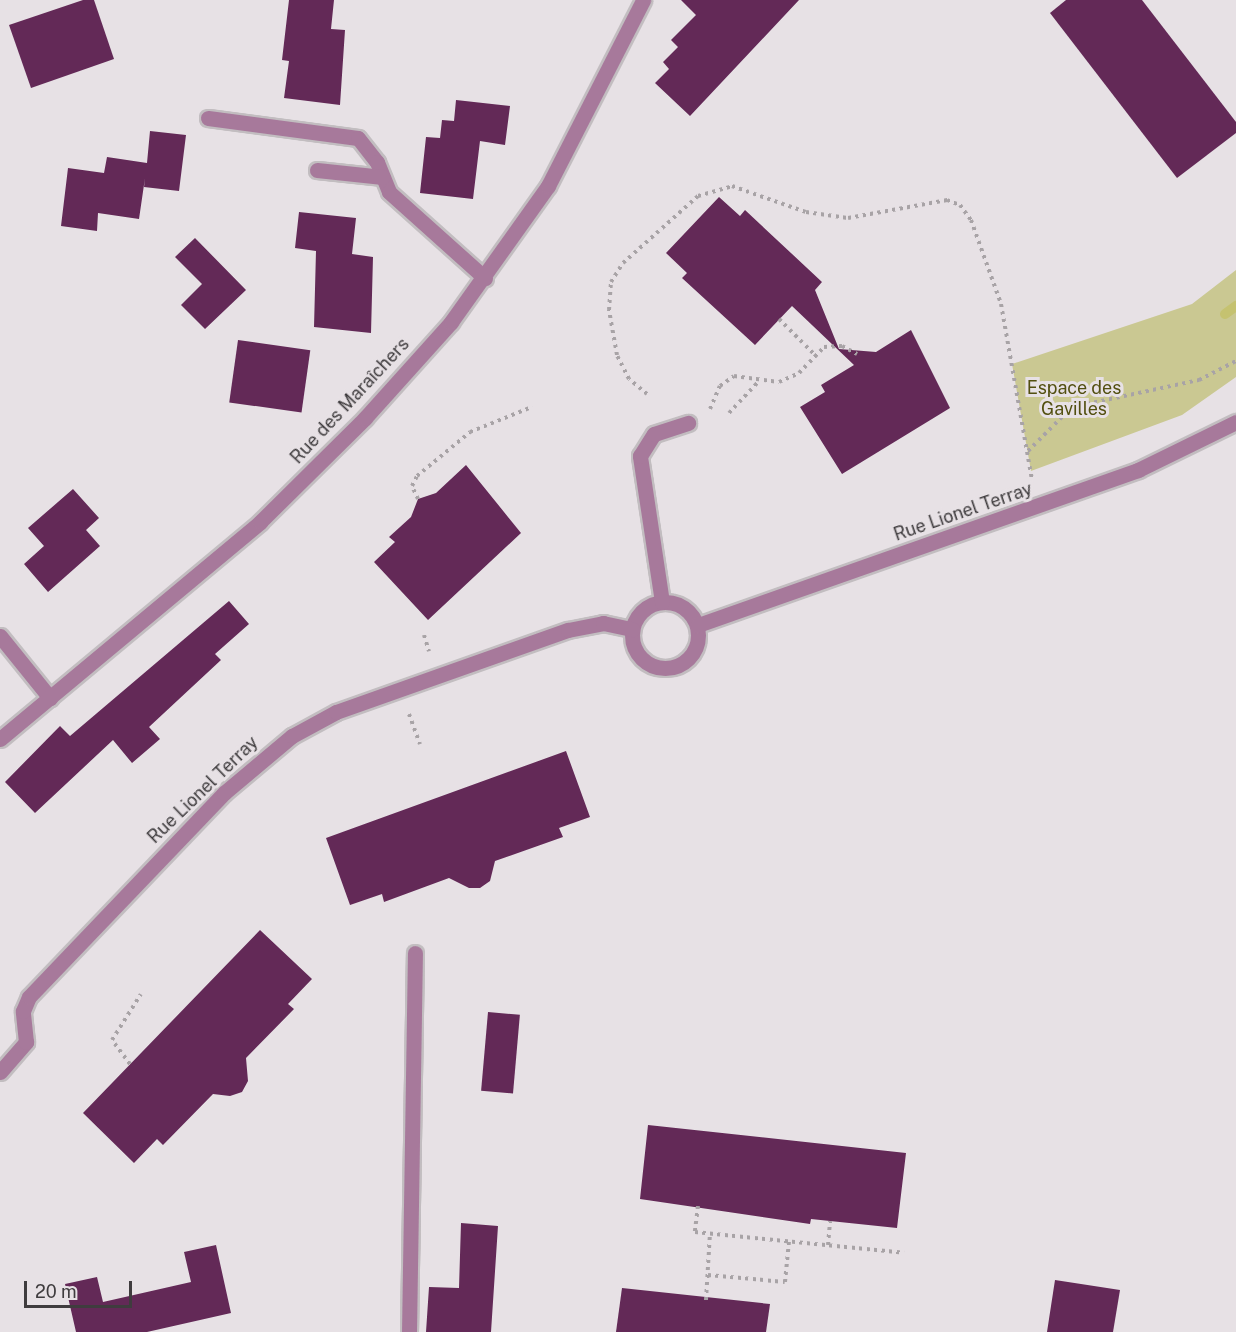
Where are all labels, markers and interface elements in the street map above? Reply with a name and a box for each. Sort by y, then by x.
street label: Rue des Maraîchers [286,333,414,469]
park label: Espace des Gavilles [1027,378,1121,420]
street label: Rue Lionel Terray [891,478,1035,546]
street label: Rue Lionel Terray [143,732,263,848]
scale bar [27,1269,135,1307]
text: 20 m [35,1281,77,1302]

